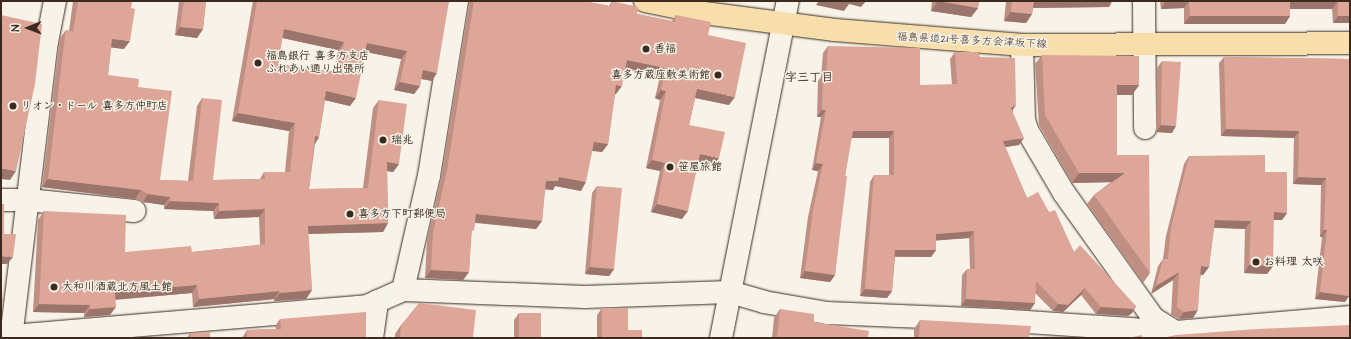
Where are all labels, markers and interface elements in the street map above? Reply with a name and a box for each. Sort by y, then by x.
north arrow [8,8,48,48]
text: N [8,25,23,32]
street label: 福島県道21号喜多方会津坂下線 [896,30,1048,52]
place label: 香福 [654,42,676,56]
marker: 香福 [641,44,651,54]
place label: 福島銀行 喜多方支店 ふれあい通り出張所 [266,50,369,76]
marker: 福島銀行 喜多方支店 ふれあい通り出張所 [253,58,263,68]
place label: 喜多方蔵座敷美術館 [611,68,710,82]
marker: 喜多方蔵座敷美術館 [713,70,723,80]
district label: 字三丁目 [785,71,833,85]
place label: リオン・ドール 喜多方仲町店 [21,99,168,113]
marker: リオン・ドール 喜多方仲町店 [8,101,18,111]
place label: 瑞兆 [391,133,413,147]
marker: 瑞兆 [378,135,388,145]
place label: 笹屋旅館 [678,160,722,174]
marker: 笹屋旅館 [665,162,675,172]
place label: 喜多方下町郵便局 [358,207,446,221]
marker: 喜多方下町郵便局 [345,209,355,219]
place label: お料理 太咲 [1264,255,1323,269]
marker: お料理 太咲 [1251,257,1261,267]
place label: 大和川酒蔵北方風土館 [62,280,172,294]
marker: 大和川酒蔵北方風土館 [49,282,59,292]

